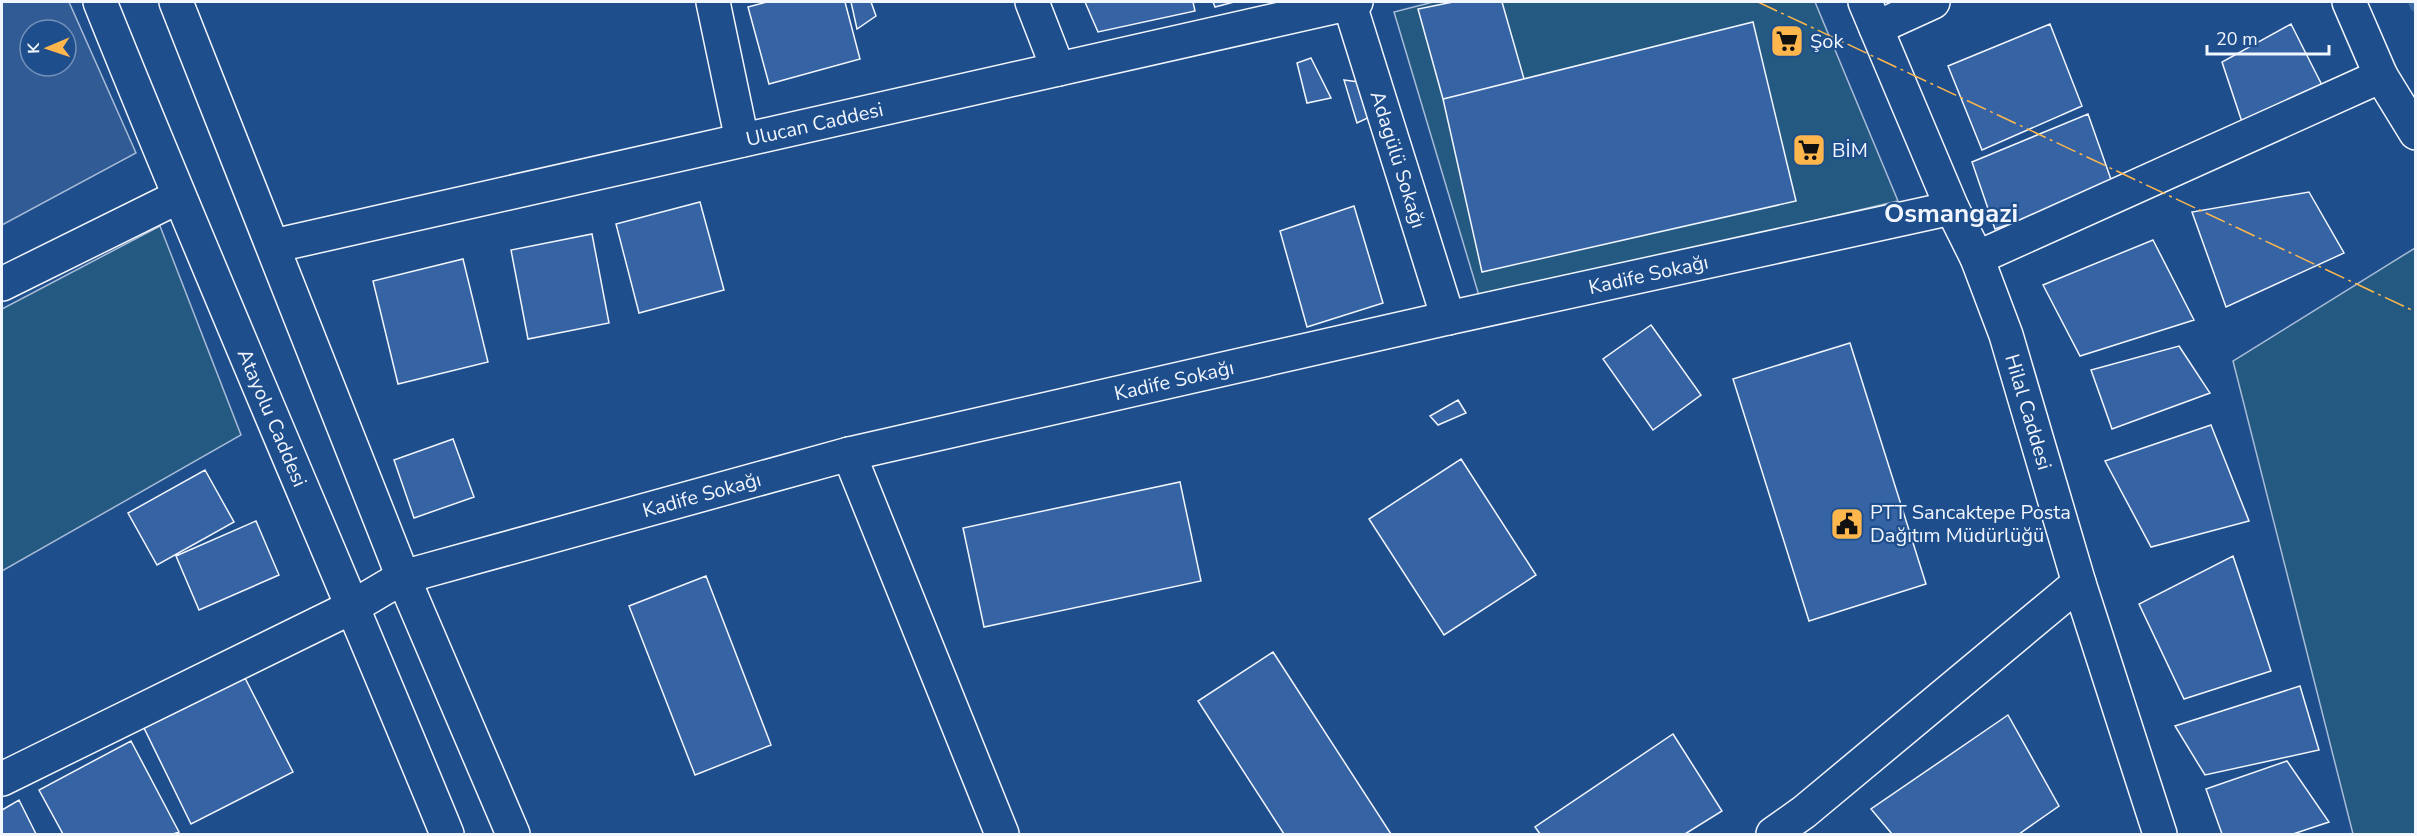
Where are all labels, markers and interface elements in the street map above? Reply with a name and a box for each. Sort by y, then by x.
north arrow [18,18,78,78]
scale bar [2207,18,2328,56]
supermarket icon: Şok [1769,23,1805,59]
text: 20 m [2216,27,2258,51]
place label: Şok [1810,28,1844,55]
text: K [23,41,45,54]
street label: Adagülü Sokağı [1364,88,1432,232]
street label: Ulucan Caddesi [743,96,886,153]
supermarket icon: BİM [1791,132,1827,168]
place label: BİM [1832,137,1868,164]
district label: Osmangazi [1884,196,2018,231]
street label: Kadife Sokağı [1586,249,1711,301]
street label: Atayolu Caddesi [231,345,313,491]
street label: Hilal Caddesi [1998,351,2058,473]
street label: Kadife Sokağı [1112,354,1236,407]
street label: Kadife Sokağı [639,466,764,524]
place label: PTT Sancaktepe Posta Dağıtım Müdürlüğü [1870,499,2071,549]
public building icon: PTT Sancaktepe Posta Dağıtım Müdürlüğü [1829,506,1865,542]

